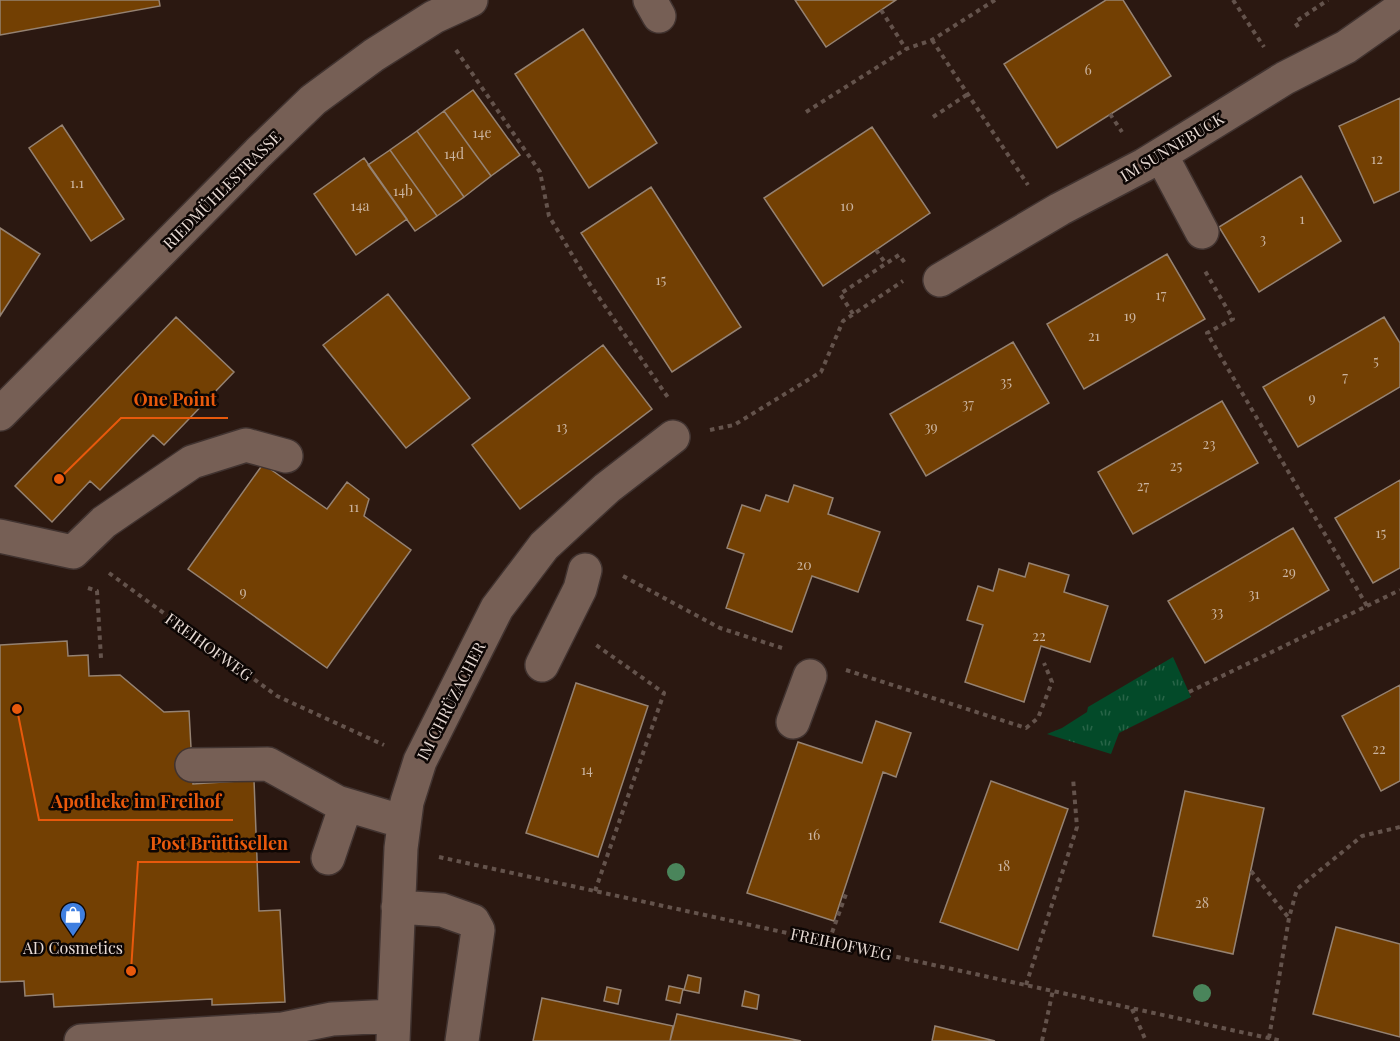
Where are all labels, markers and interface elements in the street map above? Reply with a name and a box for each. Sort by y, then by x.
house number: 6 [1084,60,1092,79]
street label: IM SUNNEBUCK [1116,107,1228,186]
house number: 14e [472,123,492,142]
street label: RIEDMÜHLESTRASSE [158,126,285,253]
house number: 14d [444,144,464,163]
house number: 12 [1371,149,1383,168]
house number: 1.1 [70,173,84,192]
house number: 14b [393,181,413,200]
house number: 14a [350,196,370,215]
house number: 10 [840,196,854,215]
house number: 1 [1299,209,1305,228]
house number: 3 [1260,229,1266,248]
house number: 15 [656,270,667,289]
house number: 17 [1156,285,1167,304]
house number: 19 [1124,306,1136,325]
house number: 21 [1088,326,1100,345]
house number: 5 [1373,351,1379,370]
house number: 7 [1342,367,1348,386]
house number: 35 [1000,372,1012,391]
callout: One Point [121,382,228,418]
text: One Point [133,387,217,411]
house number: 9 [1308,388,1316,407]
house number: 37 [962,394,974,413]
house number: 13 [556,417,568,436]
house number: 39 [924,417,938,436]
house number: 23 [1202,434,1216,453]
house number: 25 [1170,456,1182,475]
house number: 27 [1137,476,1150,495]
house number: 11 [349,497,359,516]
house number: 15 [1376,523,1387,542]
house number: 20 [796,555,812,574]
house number: 29 [1282,562,1296,581]
house number: 9 [239,582,247,601]
house number: 31 [1248,584,1260,603]
house number: 33 [1211,602,1223,621]
street label: FREIHOFWEG [161,608,257,685]
house number: 22 [1032,626,1046,645]
street label: IM CHRÜZACHER [412,637,490,764]
house number: 22 [1372,739,1386,758]
house number: 14 [581,760,593,779]
callout: Apotheke im Freihof [39,784,233,820]
text: Apotheke im Freihof [50,789,223,813]
house number: 16 [808,825,820,844]
callout: Post Brüttisellen [138,826,300,862]
text: Post Brüttisellen [150,831,288,855]
house number: 18 [998,856,1010,875]
house number: 28 [1195,893,1209,912]
shop icon: AD Cosmetics [58,900,88,938]
street label: FREIHOFWEG [789,923,894,964]
place label: AD Cosmetics [22,937,123,958]

